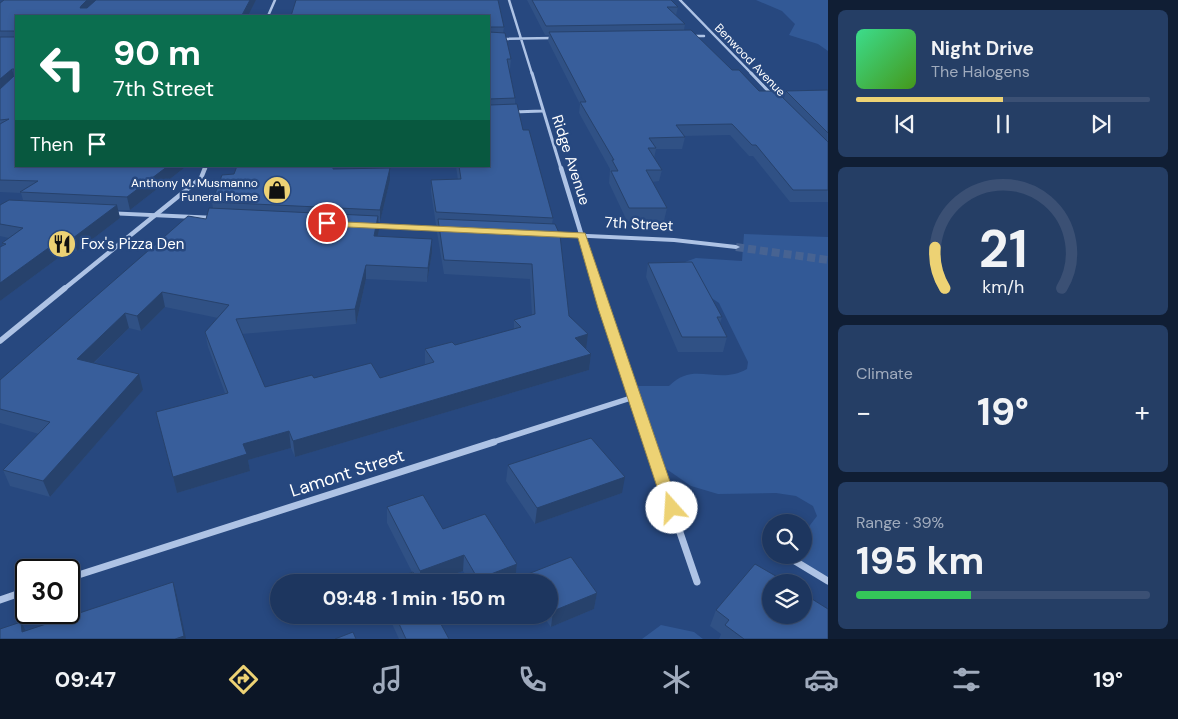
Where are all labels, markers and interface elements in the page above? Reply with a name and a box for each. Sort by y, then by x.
street label: Benwood Avenue [711,20,789,100]
text: 90 m [113,30,201,76]
icon: left [30,35,95,100]
text: Night Drive [931,36,1034,61]
text: The Halogens [931,61,1030,82]
text: 7th Street [113,74,214,103]
icon: previous [891,110,919,138]
icon: pause [989,110,1017,138]
icon: next [1087,110,1115,138]
street label: Ridge Avenue [547,112,595,208]
icon: arrive [83,130,111,158]
text: Then [30,132,73,157]
place label: Anthony M. Musmanno Funeral Home [131,175,258,205]
shop icon: Anthony M. Musmanno Funeral Home [262,175,292,205]
pin [306,202,348,244]
icon: arrive [313,209,341,237]
street label: 7th Street [604,212,674,236]
text: 21 [979,215,1027,283]
restaurant icon: Fox's Pizza Den [47,229,77,259]
place label: Fox's Pizza Den [81,234,184,254]
text: km/h [982,275,1024,299]
text: Climate [856,363,913,384]
text: 19° [977,387,1029,437]
text: − [856,394,871,431]
text: + [1135,394,1150,431]
street label: Lamont Street [287,443,407,503]
position arrow [645,481,697,533]
text: Range · 39% [856,512,944,533]
map controls [762,514,812,624]
button: search [762,514,812,564]
text: 195 km [856,536,984,586]
speed limit sign: 30 [15,559,80,624]
button: layers [762,574,812,624]
text: 09:48 · 1 min · 150 m [323,586,505,611]
icon: directions [226,662,261,697]
icon: music [370,662,405,697]
icon: phone [515,662,550,697]
icon: climate [659,662,694,697]
icon: car [804,662,839,697]
icon: filters [949,662,984,697]
text: 09:47 [55,665,116,694]
text: 19° [1093,665,1123,694]

